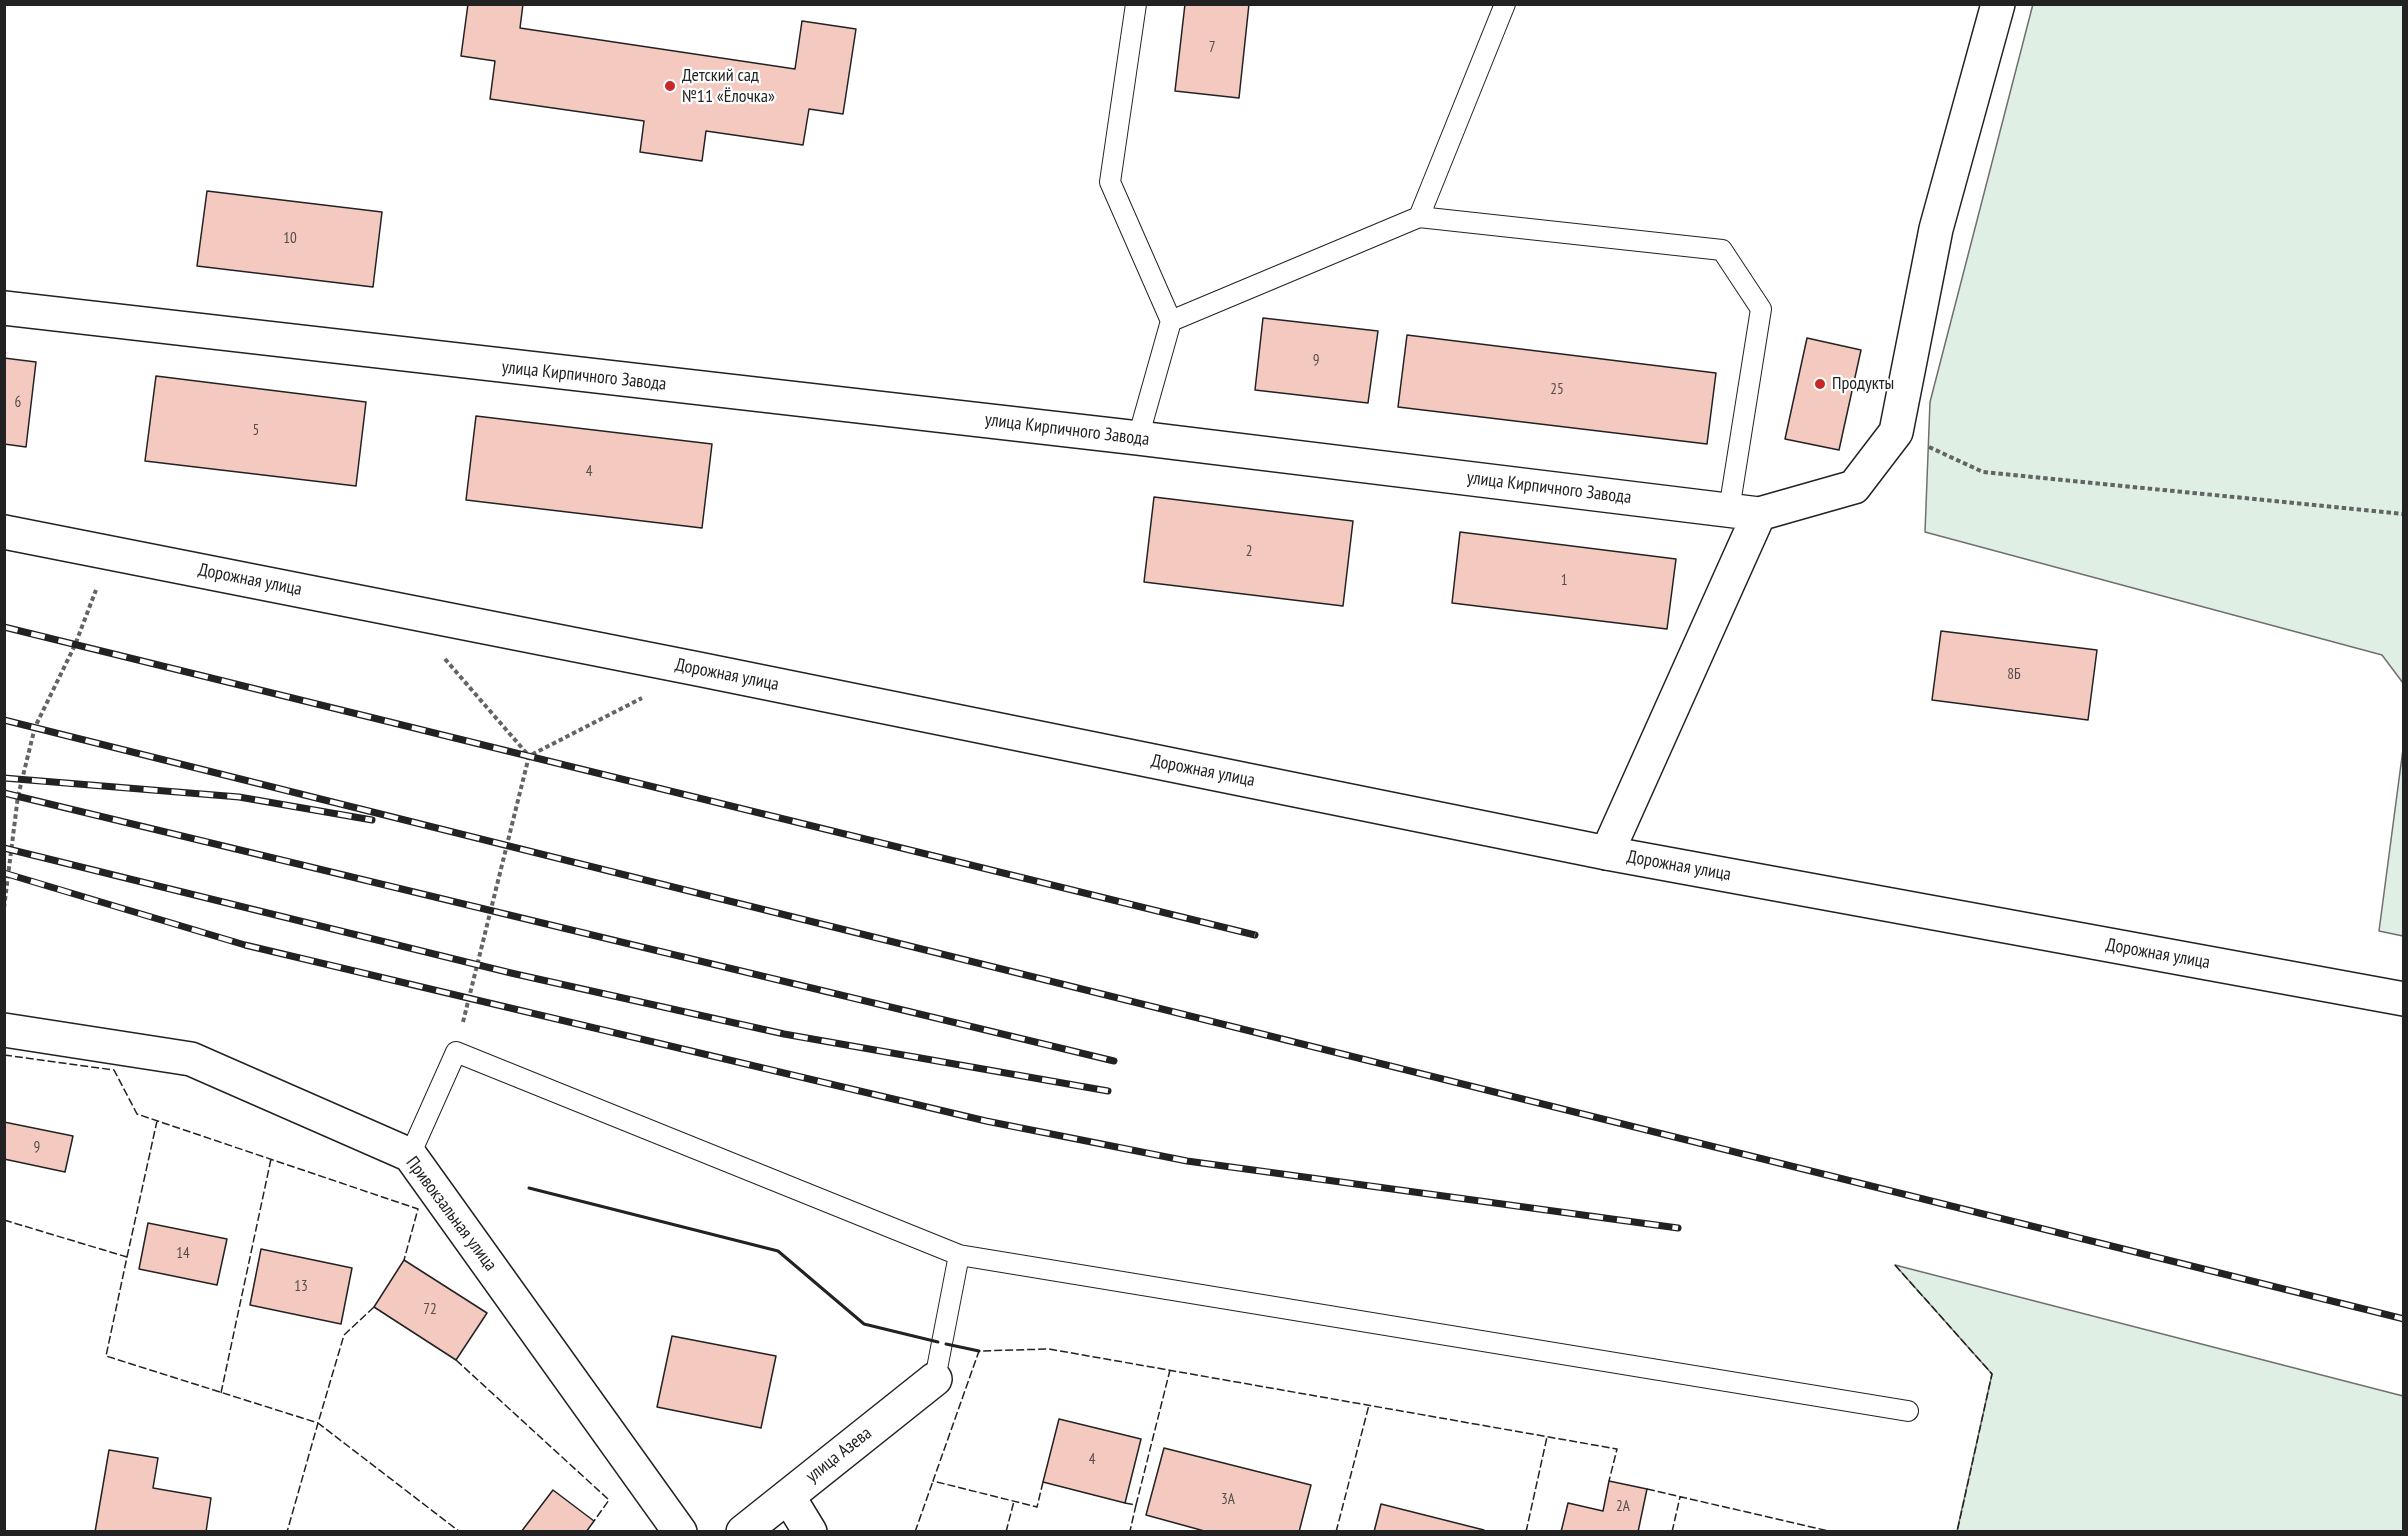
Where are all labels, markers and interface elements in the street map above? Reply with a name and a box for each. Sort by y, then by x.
house number: 7 [1209,39,1215,57]
place label: Детский сад №11 «Ёлочка» [682,65,775,107]
marker: Детский сад №11 «Ёлочка» [663,79,677,93]
house number: 10 [283,230,297,248]
house number: 9 [1313,352,1319,370]
street label: улица Кирпичного Завода [501,357,667,395]
place label: Продукты [1832,373,1894,395]
marker: Продукты [1813,377,1827,391]
house number: 25 [1550,381,1564,399]
house number: 6 [15,394,21,412]
street label: улица Кирпичного Завода [984,409,1150,451]
house number: 5 [253,422,259,440]
house number: 4 [586,463,592,481]
street label: улица Кирпичного Завода [1466,467,1632,509]
house number: 2 [1246,543,1252,561]
street label: Дорожная улица [196,559,304,601]
house number: 1 [1561,572,1567,590]
street label: Дорожная улица [673,654,781,696]
house number: 8Б [2007,666,2021,684]
street label: Дорожная улица [1149,750,1257,792]
street label: Дорожная улица [1625,846,1733,886]
street label: Дорожная улица [2104,934,2212,974]
house number: 9 [34,1139,40,1157]
street label: Привокзальная улица [401,1153,501,1275]
house number: 14 [176,1245,190,1263]
house number: 13 [294,1278,308,1296]
house number: 72 [423,1301,437,1319]
street label: улица Азева [802,1423,876,1487]
house number: 4 [1089,1451,1095,1469]
house number: 3А [1221,1491,1235,1509]
house number: 2А [1616,1498,1630,1516]

